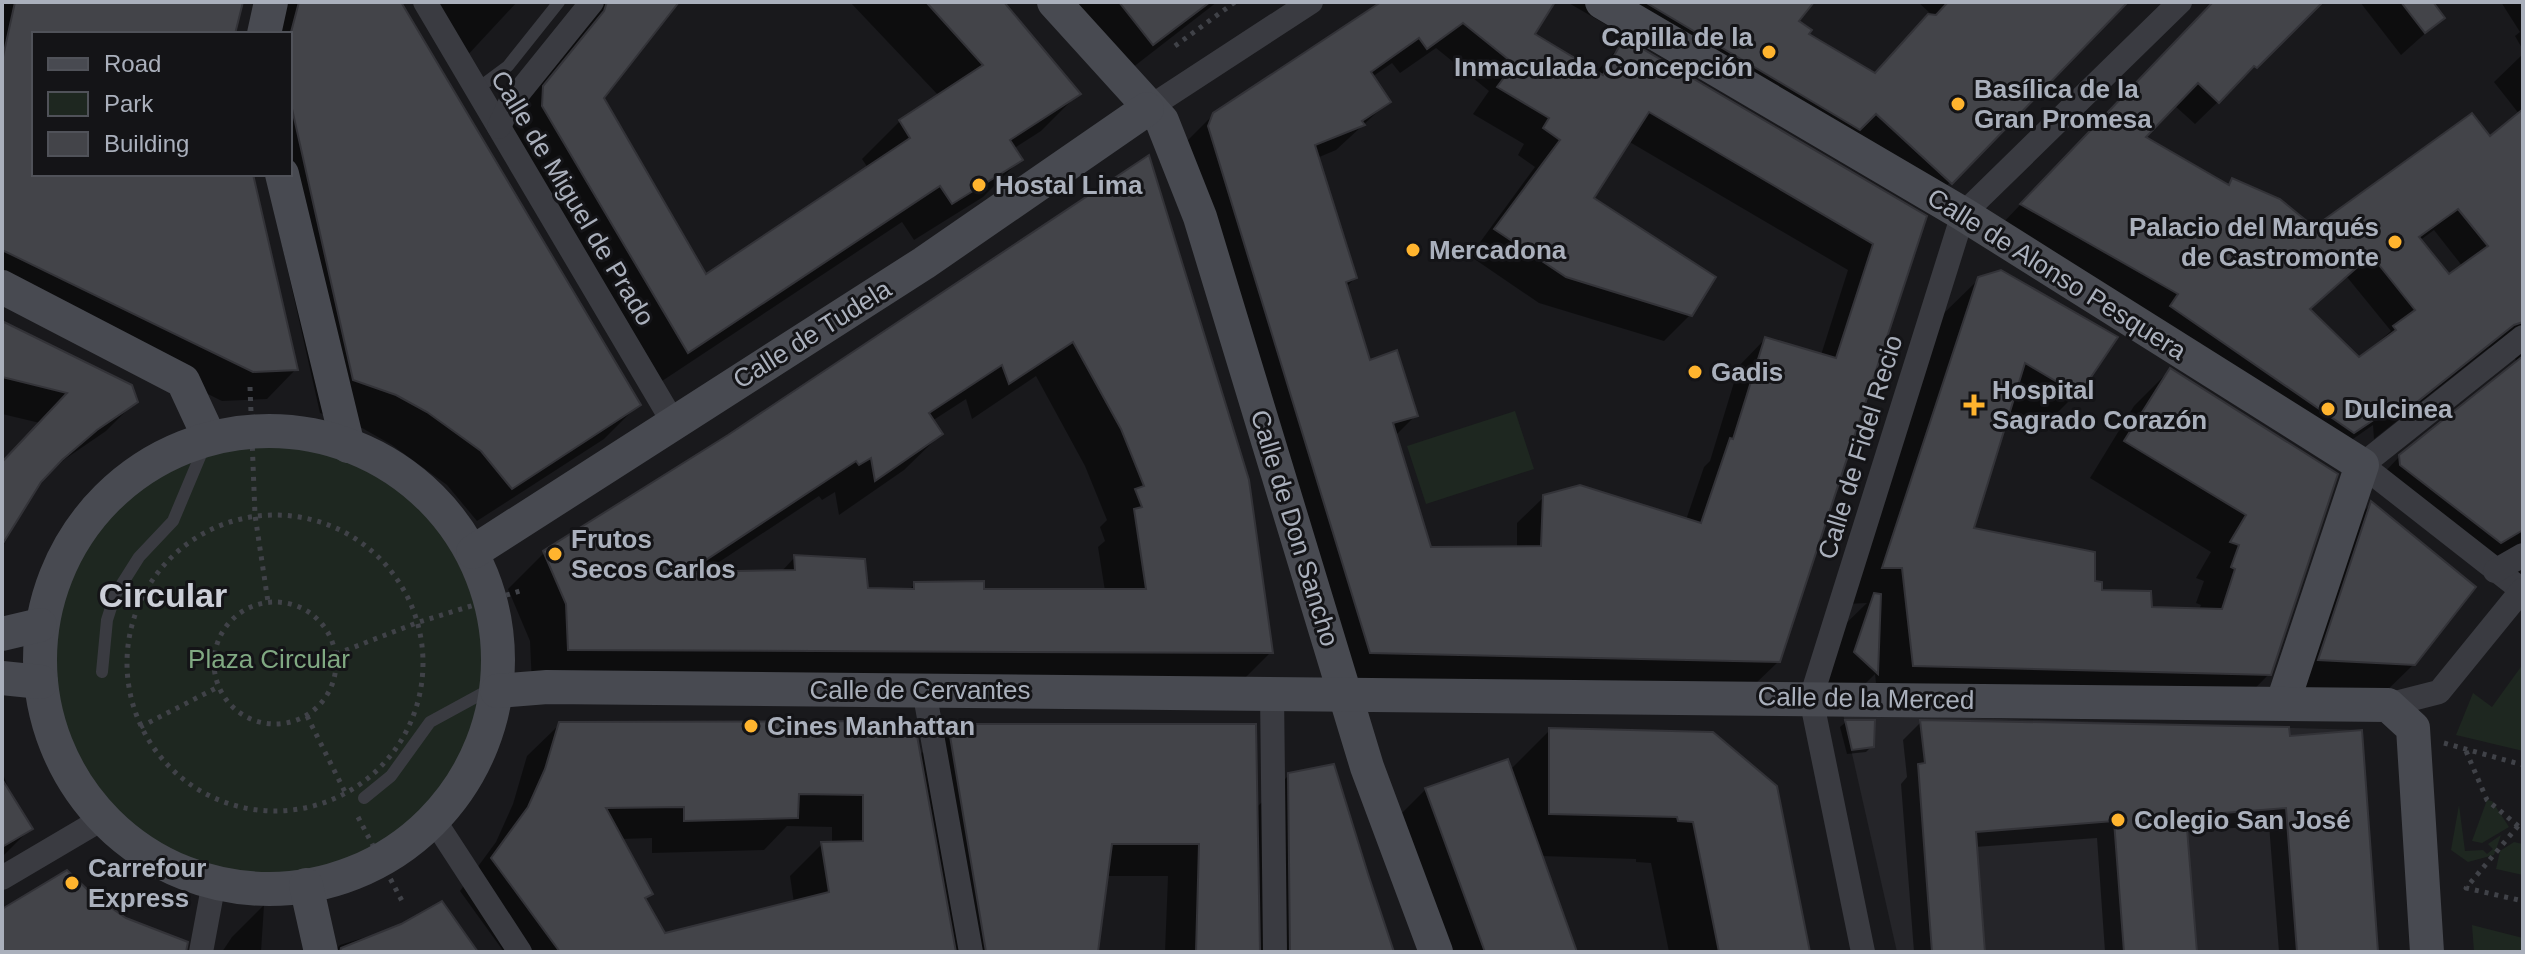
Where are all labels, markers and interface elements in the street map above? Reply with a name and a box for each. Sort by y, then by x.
place label: Capilla de la Inmaculada Concepción [1454,22,1754,82]
legend [32,32,292,176]
marker: Capilla de la Inmaculada Concepción [1760,43,1778,61]
text: Road [104,50,161,77]
street label: Calle de Miguel de Prado [485,65,661,331]
place label: Basílica de la Gran Promesa [1974,74,2152,134]
text: Park [104,90,154,117]
marker: Basílica de la Gran Promesa [1949,95,1967,113]
text: Building [104,130,189,157]
place label: Hostal Lima [995,170,1143,200]
marker: Hostal Lima [970,176,988,194]
street label: Calle de Alonso Pesquera [1922,182,2192,366]
place label: Palacio del Marqués de Castromonte [2129,212,2379,272]
marker: Palacio del Marqués de Castromonte [2386,233,2404,251]
place label: Mercadona [1429,235,1567,265]
marker: Mercadona [1404,241,1422,259]
street label: Calle de Tudela [727,273,897,395]
street label: Calle de Fidel Recio [1812,331,1908,563]
place label: Gadis [1711,357,1783,387]
marker: Gadis [1686,363,1704,381]
place label: Hospital Sagrado Corazón [1992,375,2207,435]
marker: Hospital Sagrado Corazón [1963,394,1985,416]
place label: Dulcinea [2344,394,2453,424]
marker: Dulcinea [2319,400,2337,418]
street label: Calle de Don Sancho [1245,406,1345,650]
place label: Frutos Secos Carlos [571,524,736,584]
marker: Frutos Secos Carlos [546,545,564,563]
district label: Circular [99,576,227,614]
park label: Plaza Circular [188,644,350,674]
street label: Calle de Cervantes [809,675,1031,705]
street label: Calle de la Merced [1757,681,1975,715]
place label: Cines Manhattan [767,711,975,741]
marker: Cines Manhattan [742,717,760,735]
place label: Colegio San José [2134,805,2351,835]
marker: Colegio San José [2109,811,2127,829]
place label: Carrefour Express [88,853,206,913]
marker: Carrefour Express [63,874,81,892]

